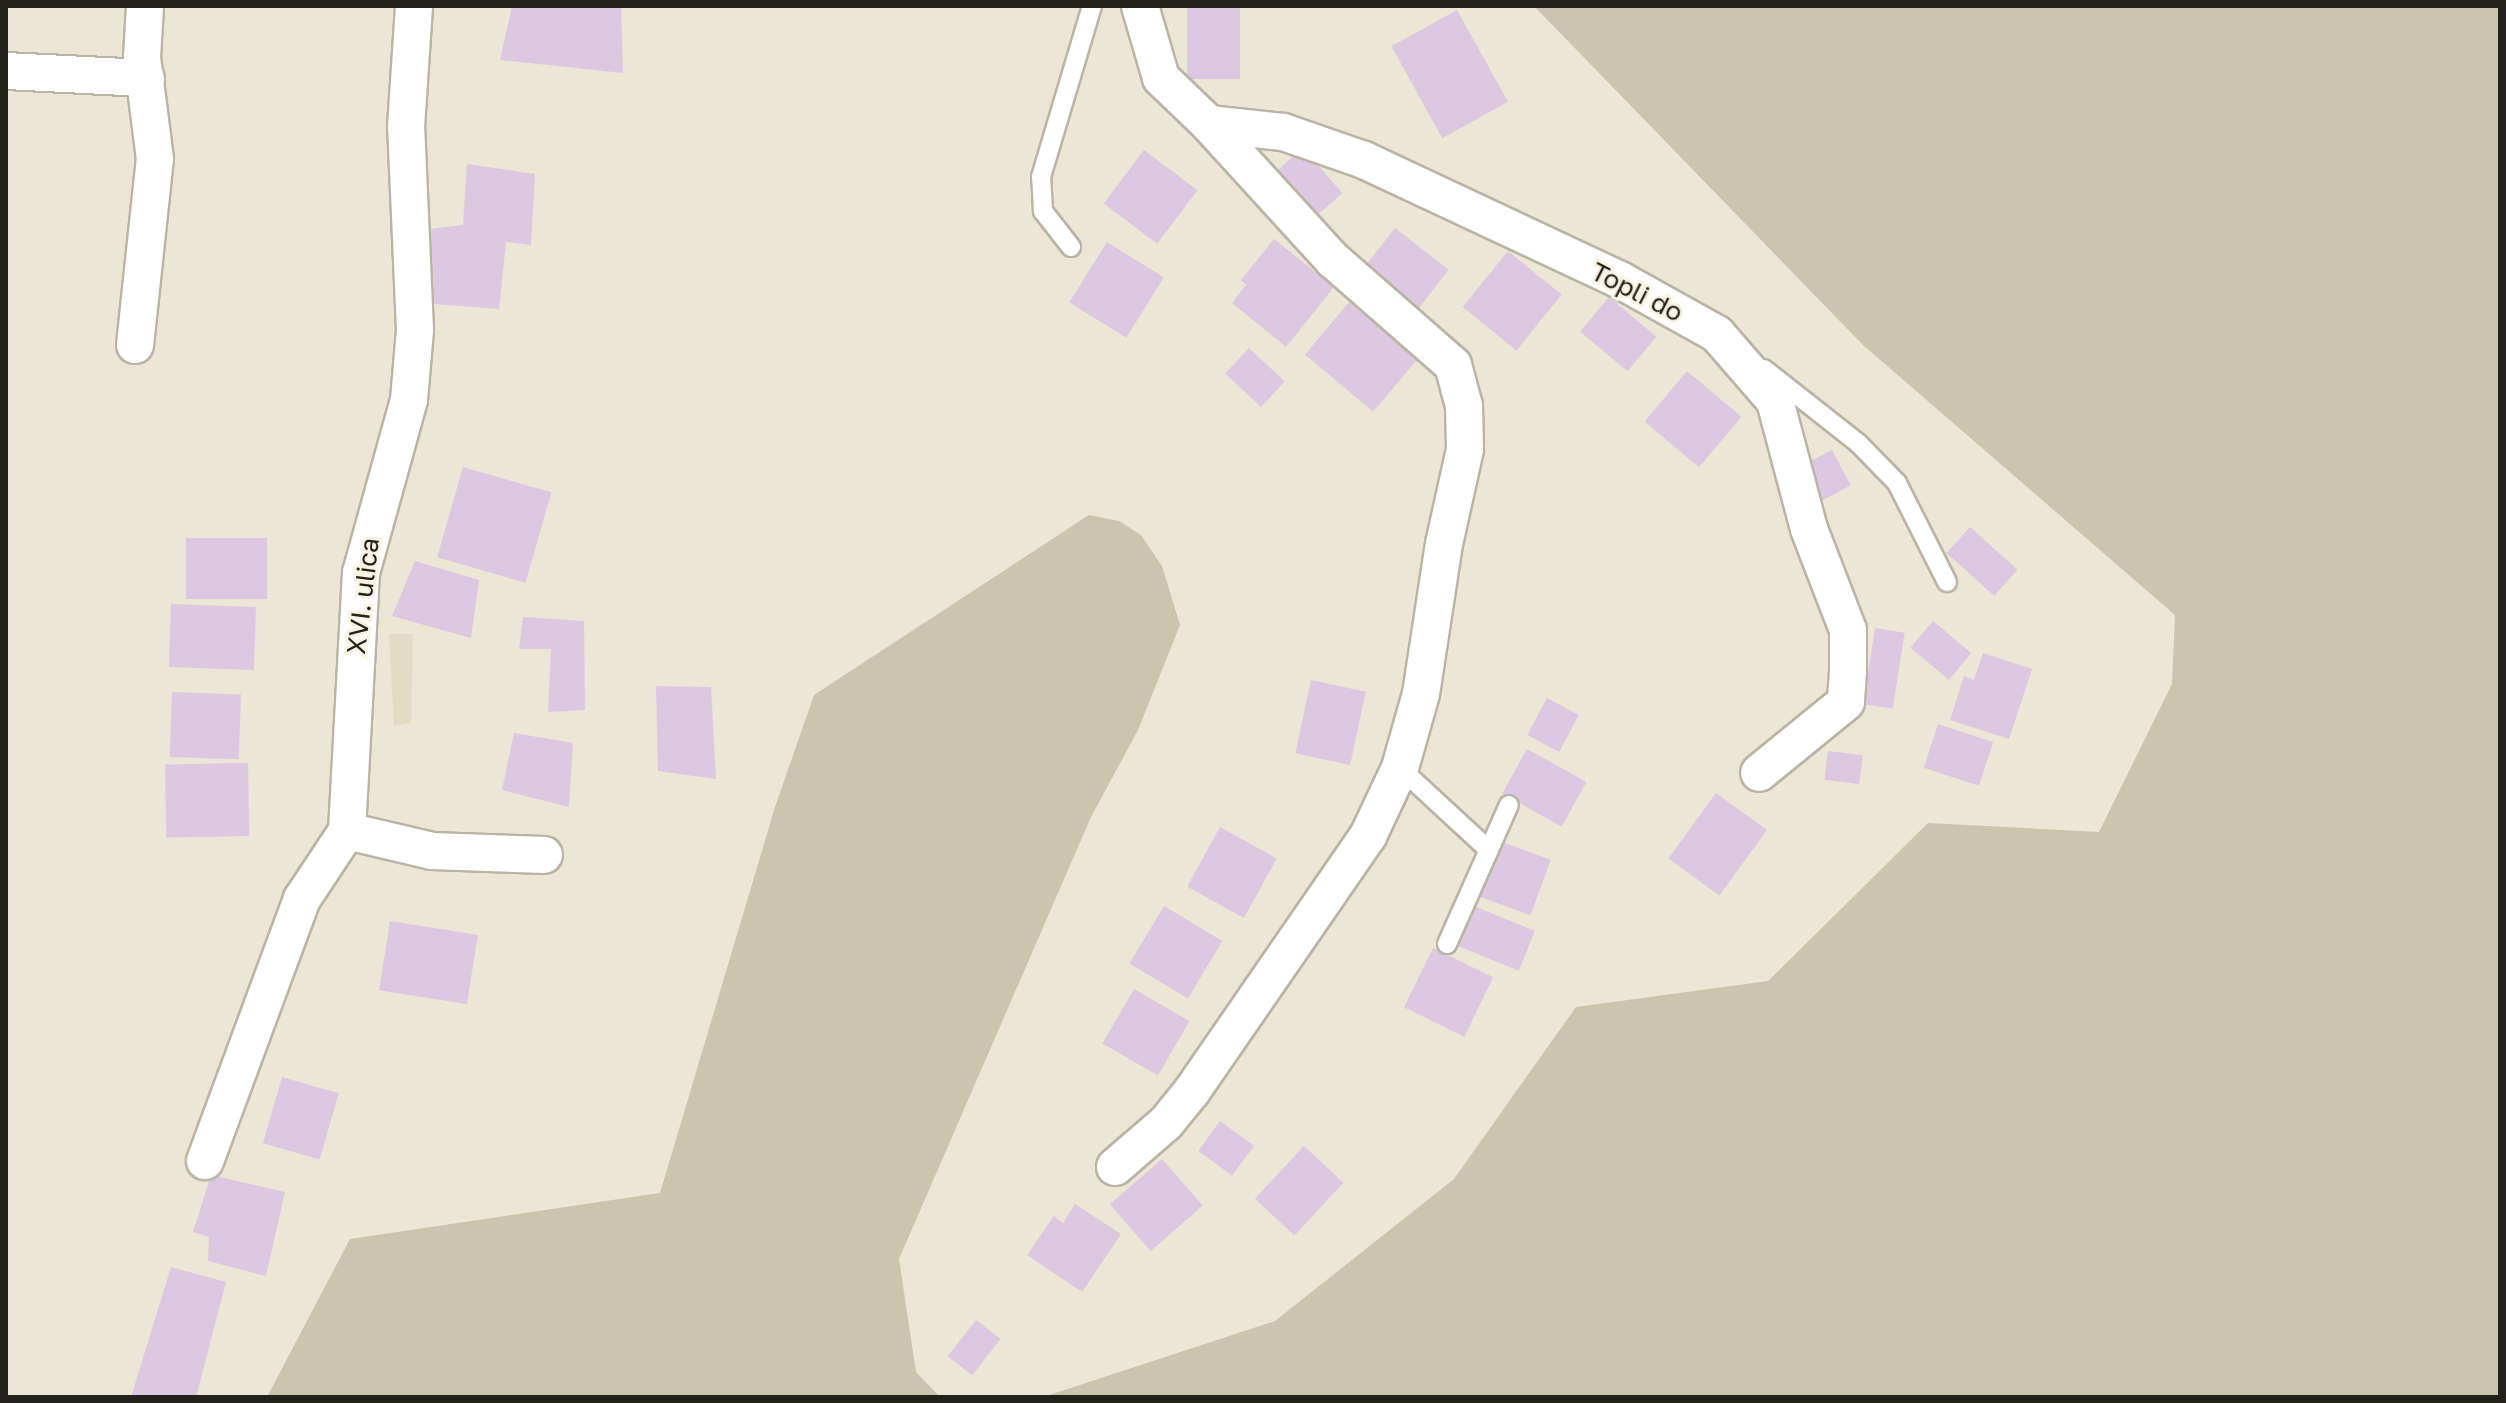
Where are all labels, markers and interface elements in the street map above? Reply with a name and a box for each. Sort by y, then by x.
street label: Topli do [1586,256,1688,328]
street label: XVI. ulica [340,536,386,656]

